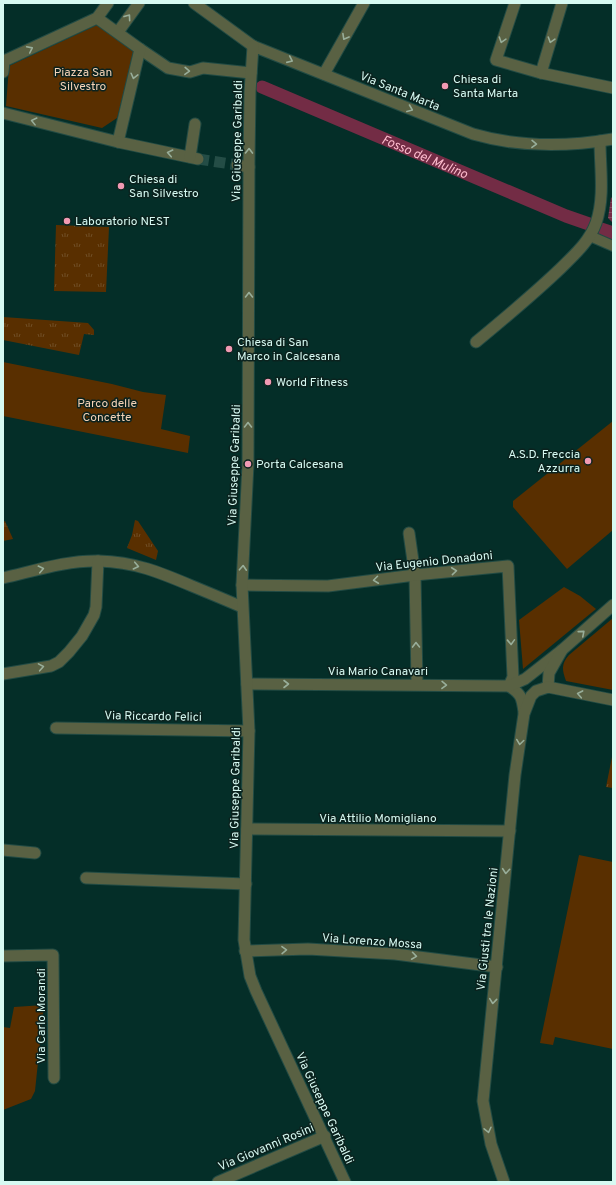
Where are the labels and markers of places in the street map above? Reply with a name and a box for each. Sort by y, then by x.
place label: Chiesa di Santa Marta [453,72,518,102]
marker: Chiesa di Santa Marta [440,81,450,91]
place label: Chiesa di San Silvestro [129,172,199,202]
marker: Chiesa di San Silvestro [116,181,126,191]
place label: Laboratorio NEST [75,214,170,230]
marker: Laboratorio NEST [62,216,72,226]
place label: Chiesa di San Marco in Calcesana [237,335,340,365]
marker: Chiesa di San Marco in Calcesana [224,344,234,354]
place label: World Fitness [276,375,348,391]
marker: World Fitness [263,377,273,387]
place label: A.S.D. Freccia Azzurra [508,447,580,477]
marker: A.S.D. Freccia Azzurra [583,456,593,466]
place label: Porta Calcesana [256,457,343,473]
marker: Porta Calcesana [243,459,253,469]

